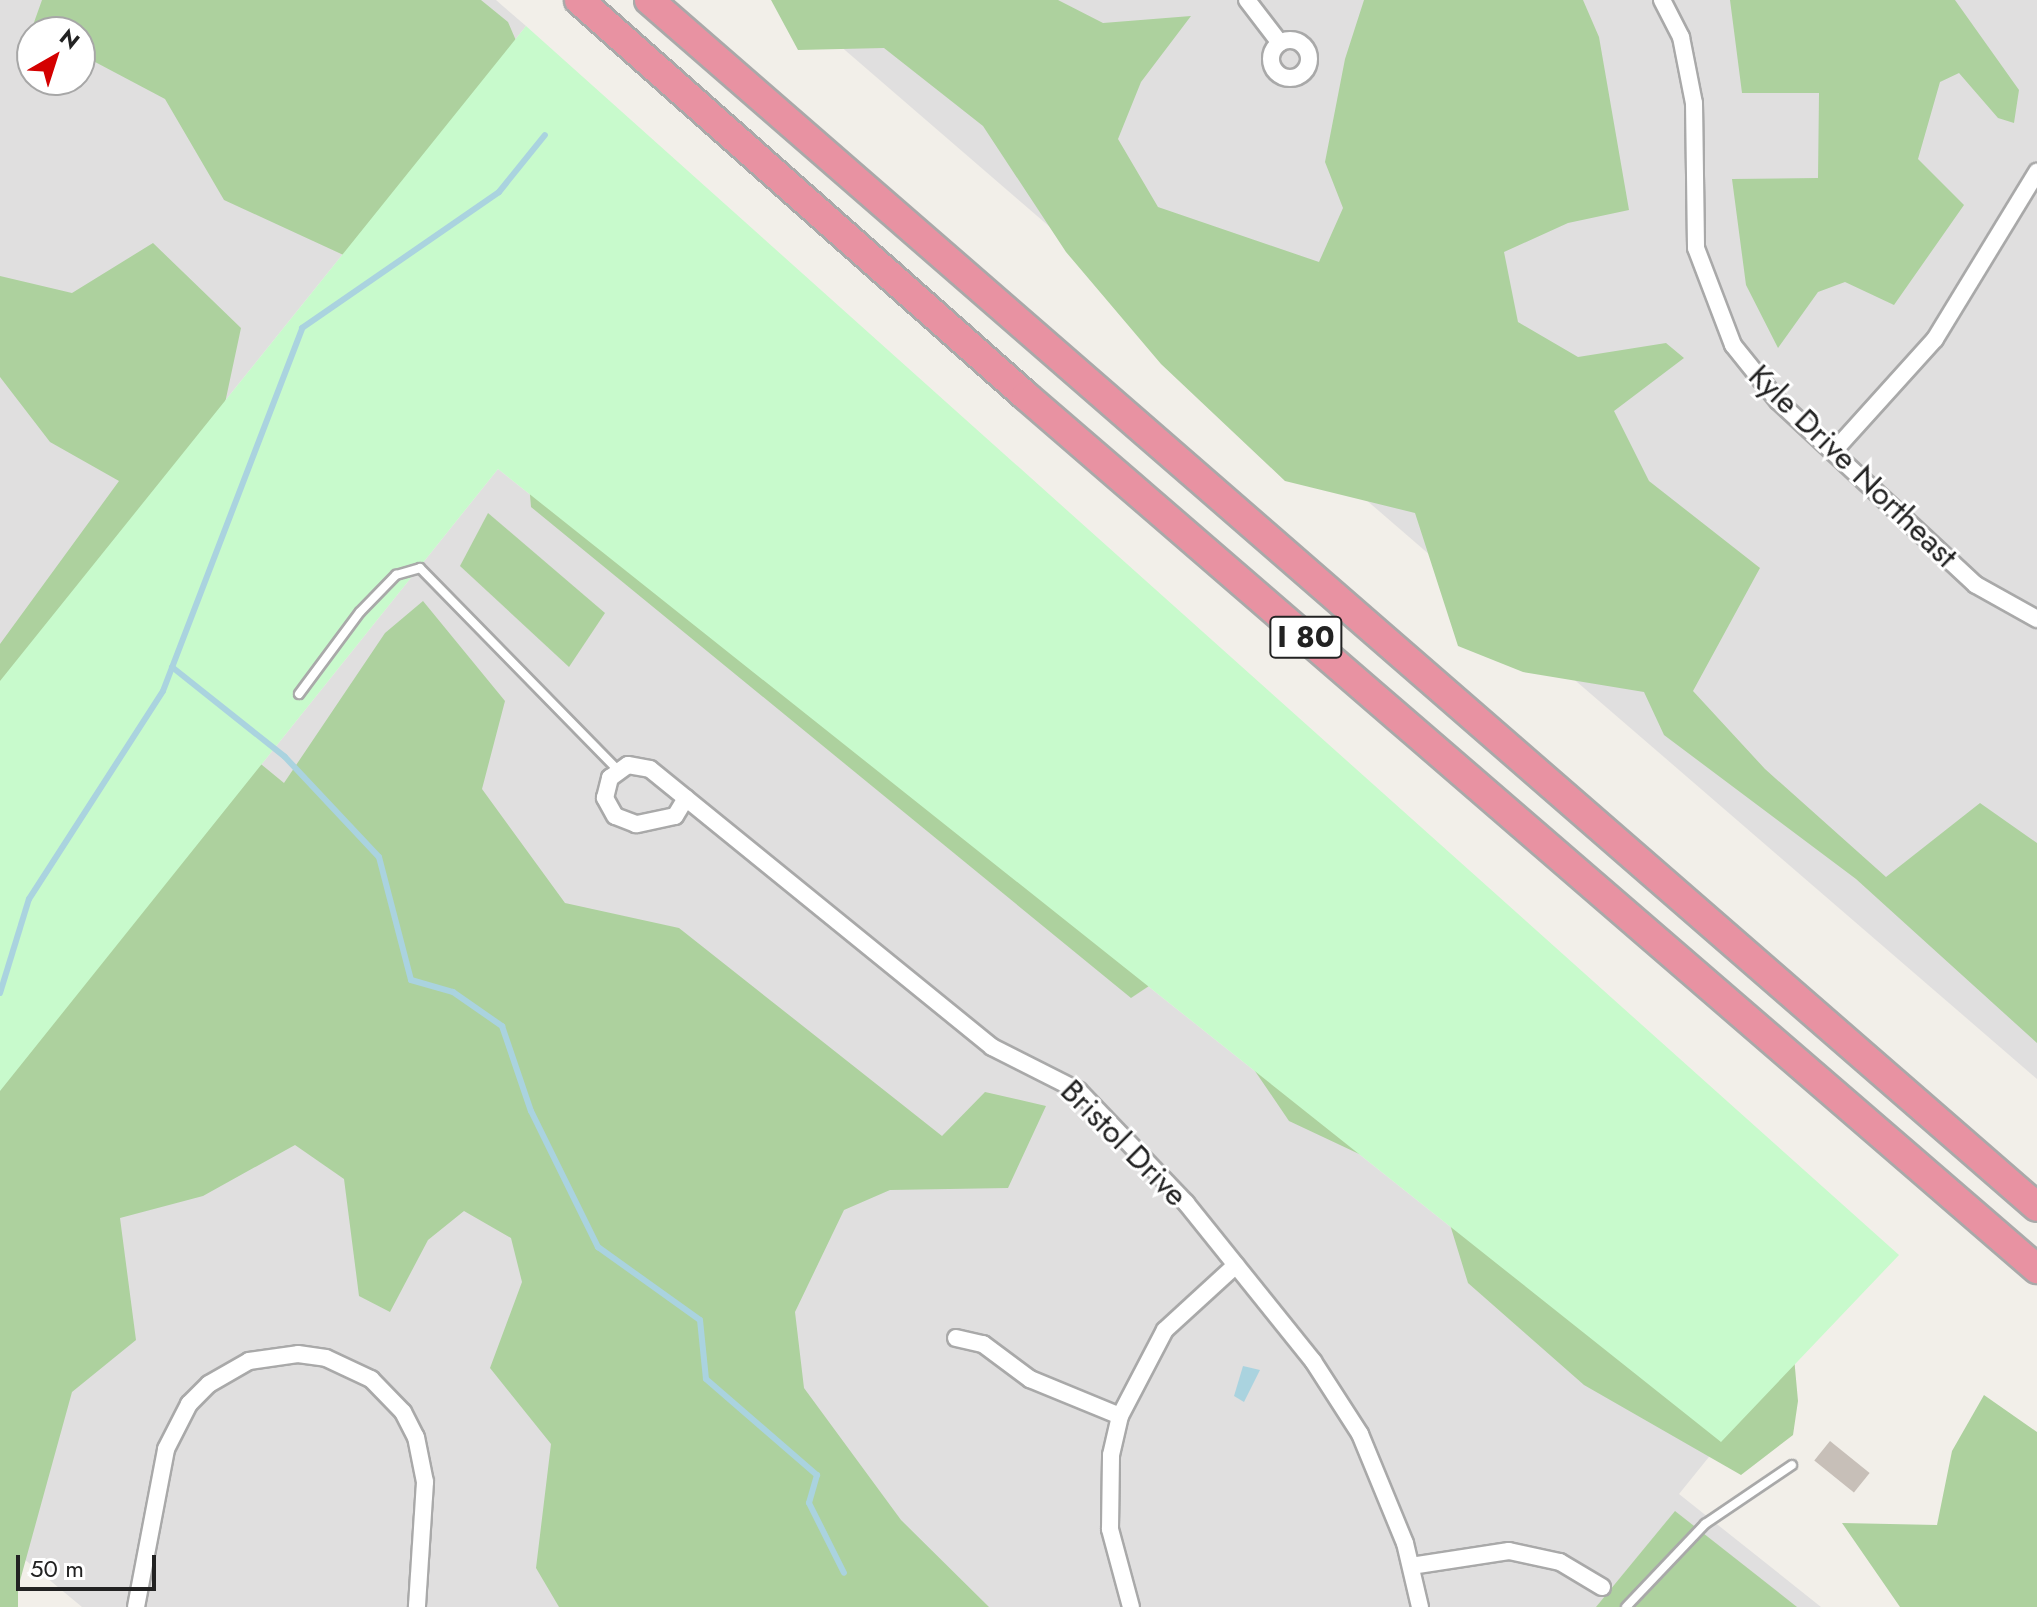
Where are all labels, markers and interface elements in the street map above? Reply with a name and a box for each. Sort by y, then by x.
north arrow [16,16,96,96]
text: N [53,21,87,57]
street label: Kyle Drive Northeast [1741,357,1965,575]
road number: I 80 [1268,611,1344,663]
street label: Bristol Drive [1053,1072,1195,1214]
scale bar [20,1539,160,1589]
text: 50 m [30,1551,84,1586]

